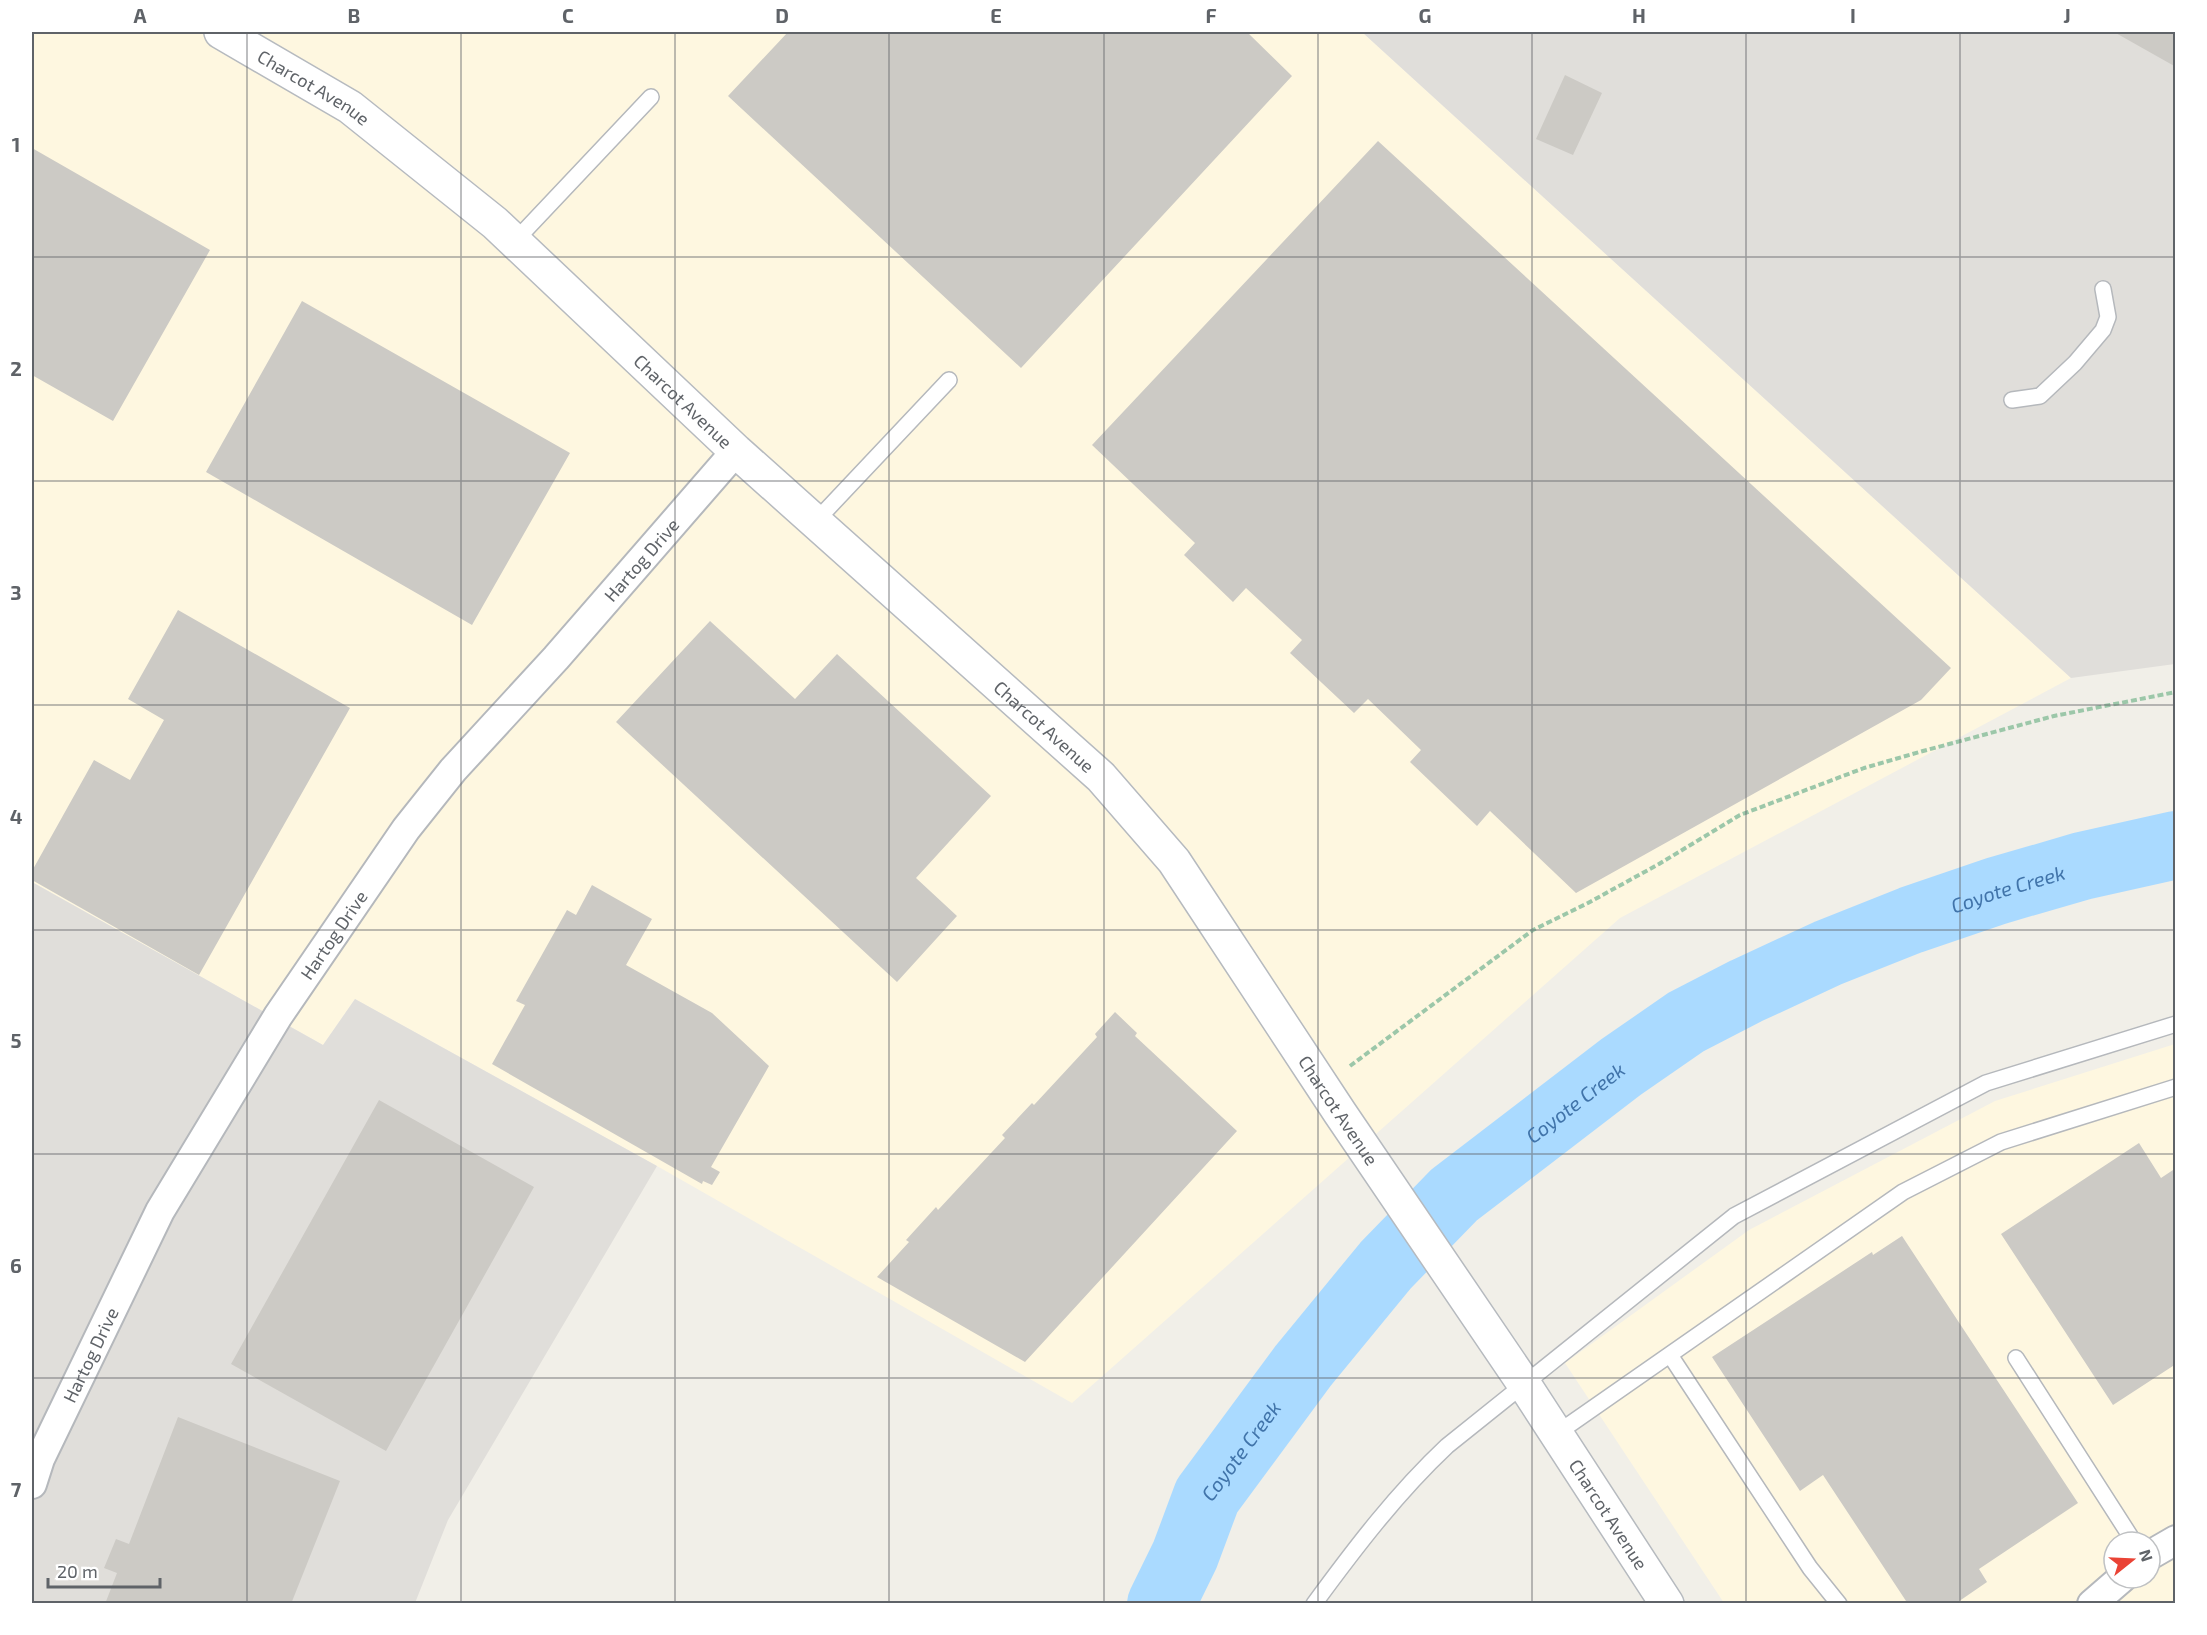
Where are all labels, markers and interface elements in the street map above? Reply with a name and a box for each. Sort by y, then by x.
text: A [133,3,147,27]
text: B [348,3,360,27]
text: C [562,3,574,27]
text: D [775,3,789,27]
text: E [990,3,1002,27]
text: F [1205,3,1217,27]
text: G [1419,3,1431,27]
text: H [1632,3,1646,27]
text: I [1850,3,1856,27]
text: J [2063,3,2071,27]
street label: Charcot Avenue [254,45,374,130]
text: 1 [12,132,20,156]
street label: Charcot Avenue [629,349,737,453]
text: 2 [10,356,22,380]
street label: Hartog Drive [599,514,683,606]
text: 3 [10,580,22,604]
street label: Charcot Avenue [989,676,1099,777]
text: 4 [10,804,23,828]
water label: Coyote Creek [1948,860,2068,918]
street label: Hartog Drive [295,886,372,984]
text: 5 [10,1028,22,1052]
street label: Charcot Avenue [1294,1051,1383,1169]
water label: Coyote Creek [1521,1057,1629,1148]
text: 6 [10,1253,22,1277]
street label: Hartog Drive [58,1304,123,1406]
water label: Coyote Creek [1196,1396,1285,1505]
street label: Charcot Avenue [1565,1455,1653,1574]
text: 7 [11,1477,22,1501]
north arrow [2102,1530,2162,1590]
text: N [2136,1547,2158,1564]
scale bar [48,1551,160,1589]
text: 20 m [57,1560,98,1582]

